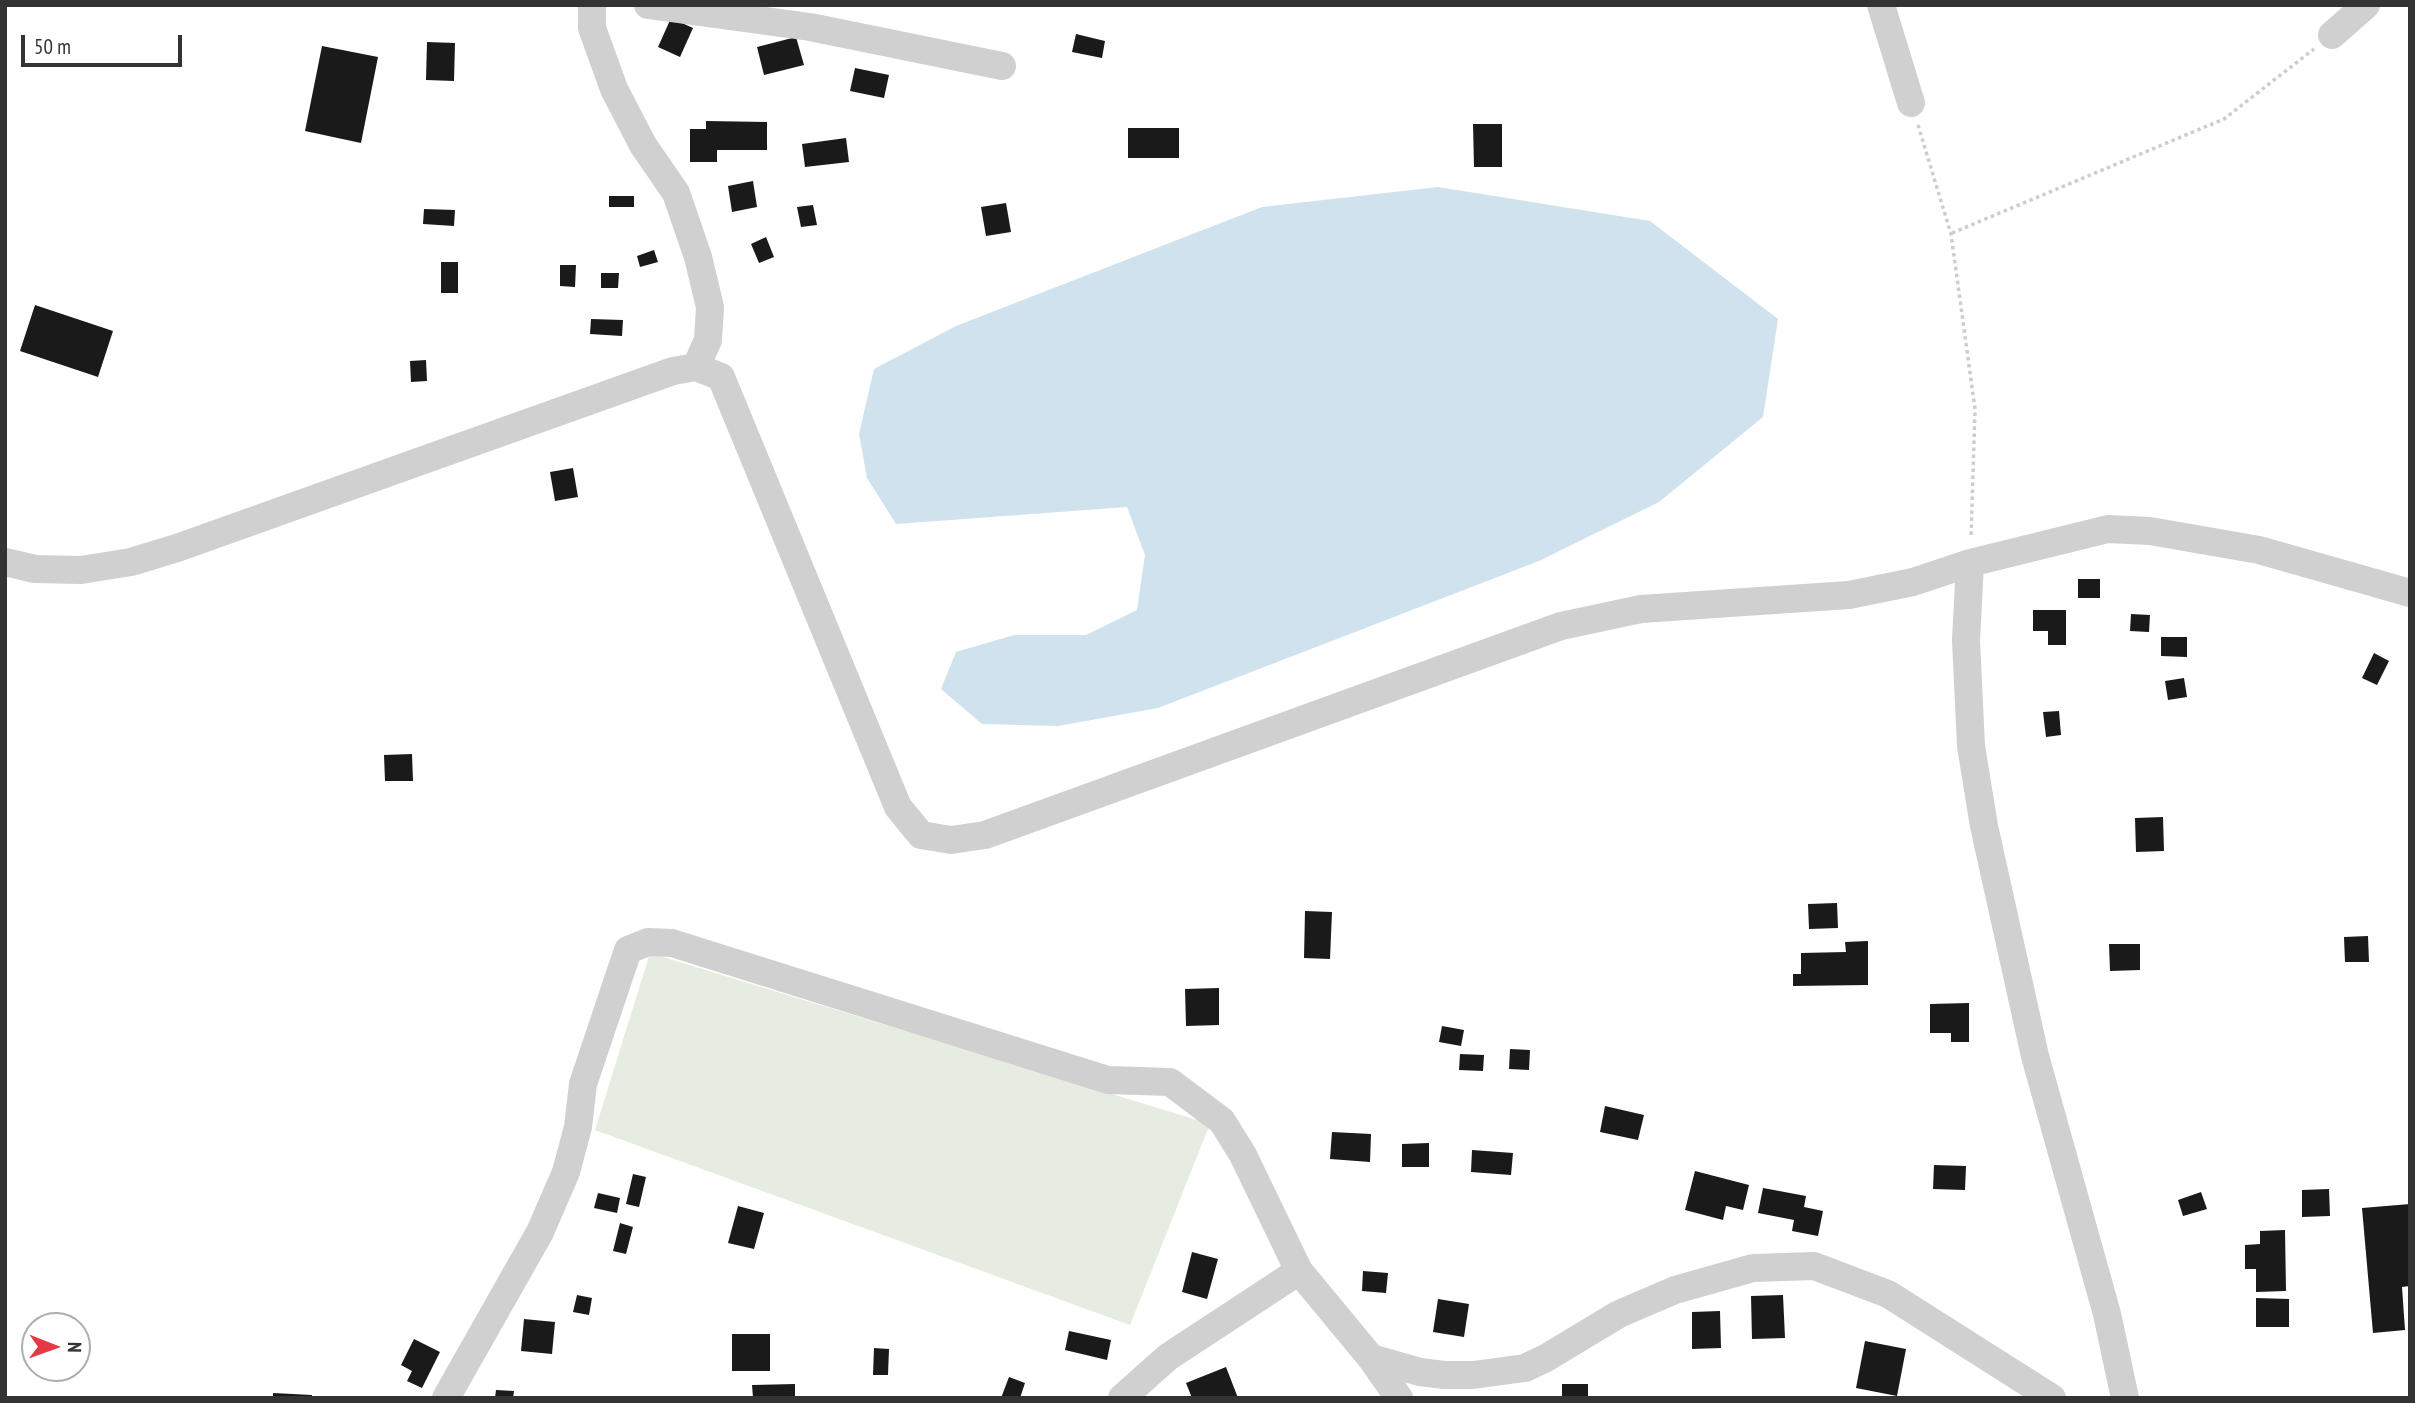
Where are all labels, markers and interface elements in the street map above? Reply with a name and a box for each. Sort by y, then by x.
scale bar [24,21,186,65]
text: 50 m [34,33,71,60]
north arrow [21,1312,91,1382]
text: N [63,1342,87,1353]

